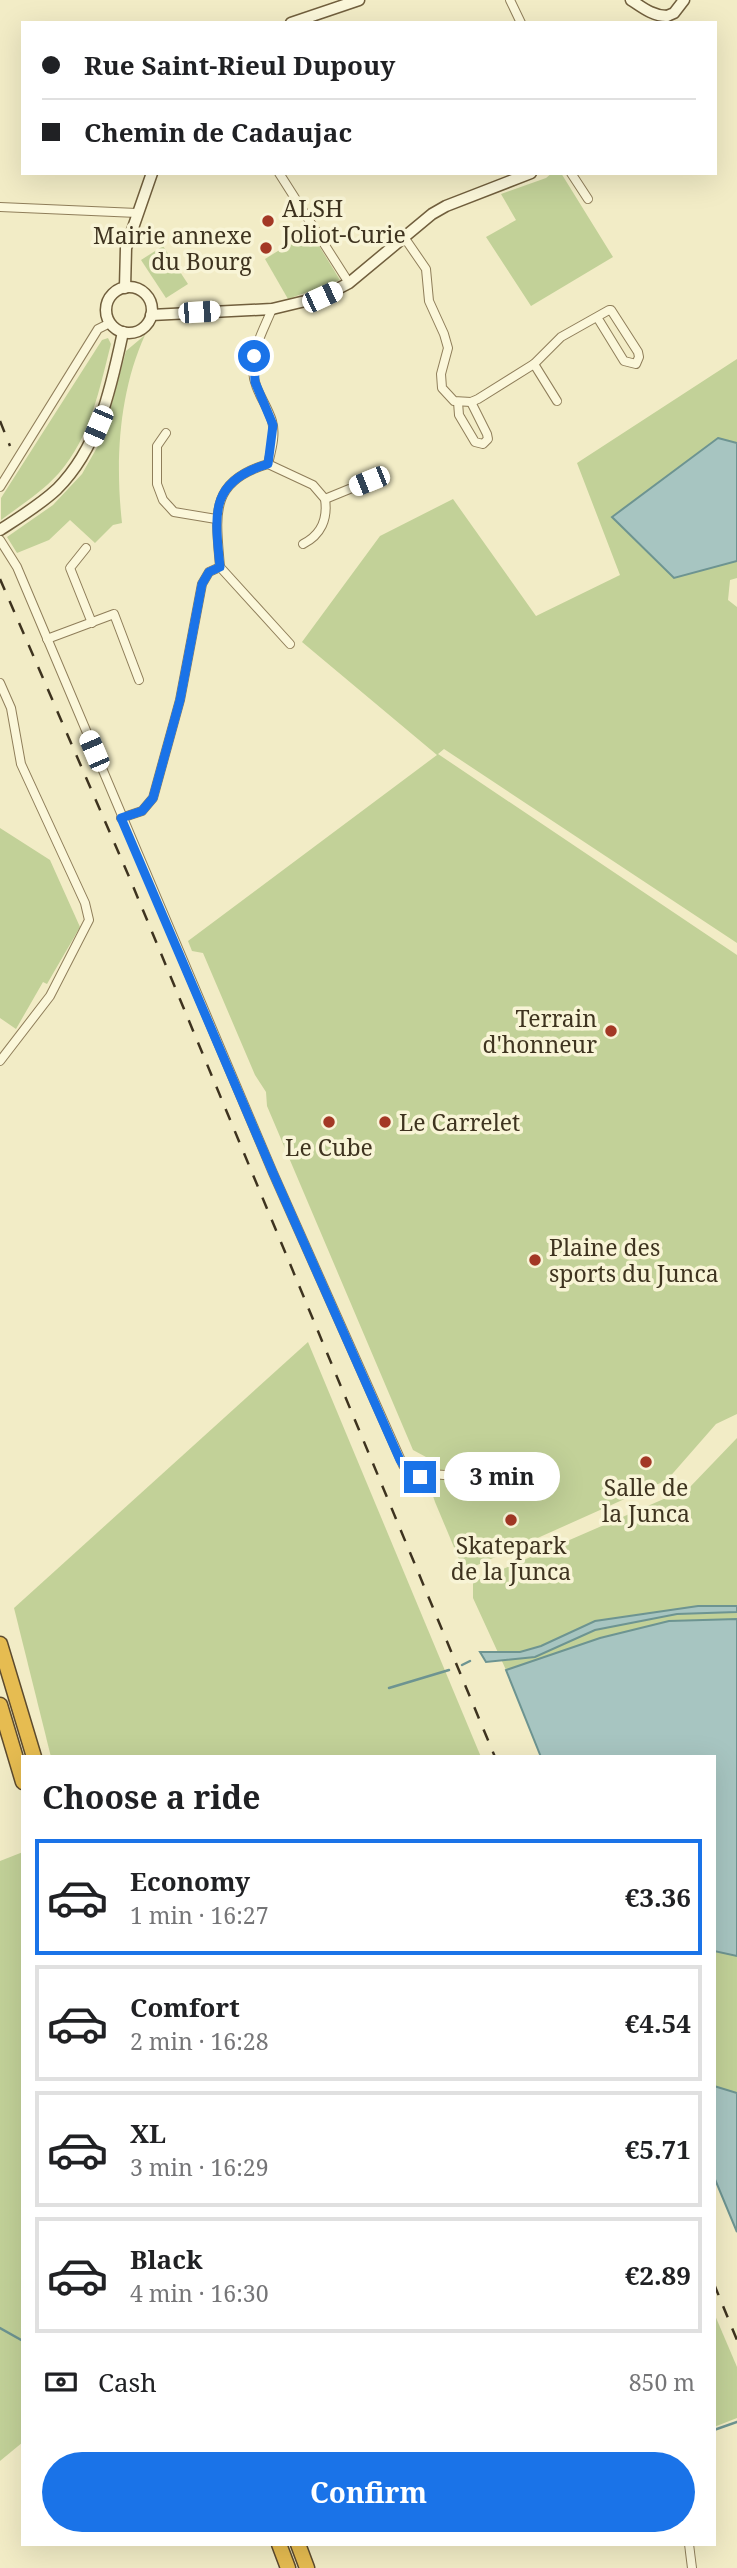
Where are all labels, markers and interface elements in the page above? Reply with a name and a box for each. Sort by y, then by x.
text: Rue Saint-Rieul Dupouy [84,47,395,83]
text: Chemin de Cadaujac [84,114,352,150]
place label: ALSH Joliot-Curie [281,192,406,250]
marker: ALSH Joliot-Curie [260,213,276,229]
place label: Mairie annexe du Bourg [93,219,253,277]
marker: Mairie annexe du Bourg [258,240,274,256]
car [299,279,346,315]
car [178,300,221,324]
route start [238,340,270,372]
car [81,403,116,449]
car [346,463,393,499]
car [77,728,112,774]
place label: Terrain d'honneur [483,1002,597,1060]
marker: Terrain d'honneur [603,1023,619,1039]
place label: Le Carrelet [399,1106,520,1138]
marker: Le Cube [321,1114,337,1130]
marker: Le Carrelet [377,1114,393,1130]
place label: Le Cube [285,1131,373,1163]
place label: Plaine des sports du Junca [549,1231,719,1289]
marker: Plaine des sports du Junca [527,1252,543,1268]
callout: 3 min [444,1452,560,1502]
marker: Salle de la Junca [638,1454,654,1470]
text: 3 min [469,1460,535,1492]
route end [404,1461,436,1493]
place label: Salle de la Junca [602,1471,690,1529]
marker: Skatepark de la Junca [503,1512,519,1528]
place label: Skatepark de la Junca [451,1529,571,1587]
text: Choose a ride [42,1775,261,1818]
text: Economy [130,1863,250,1899]
icon: car [46,1866,109,1929]
text: €3.36 [625,1879,691,1915]
text: 1 min · 16:27 [130,1899,268,1931]
text: Comfort [130,1989,240,2025]
icon: car [46,1992,109,2055]
text: €4.54 [625,2005,691,2041]
text: 2 min · 16:28 [130,2025,268,2057]
text: XL [130,2115,166,2151]
icon: car [46,2118,109,2181]
text: €5.71 [625,2131,691,2167]
text: 3 min · 16:29 [130,2151,268,2183]
text: Black [130,2241,203,2277]
icon: car [46,2244,109,2307]
text: €2.89 [625,2257,691,2293]
text: 4 min · 16:30 [130,2277,268,2309]
icon: cash [42,2363,80,2401]
text: Cash [98,2364,157,2400]
text: 850 m [629,2366,695,2398]
button: Confirm [42,2452,695,2532]

